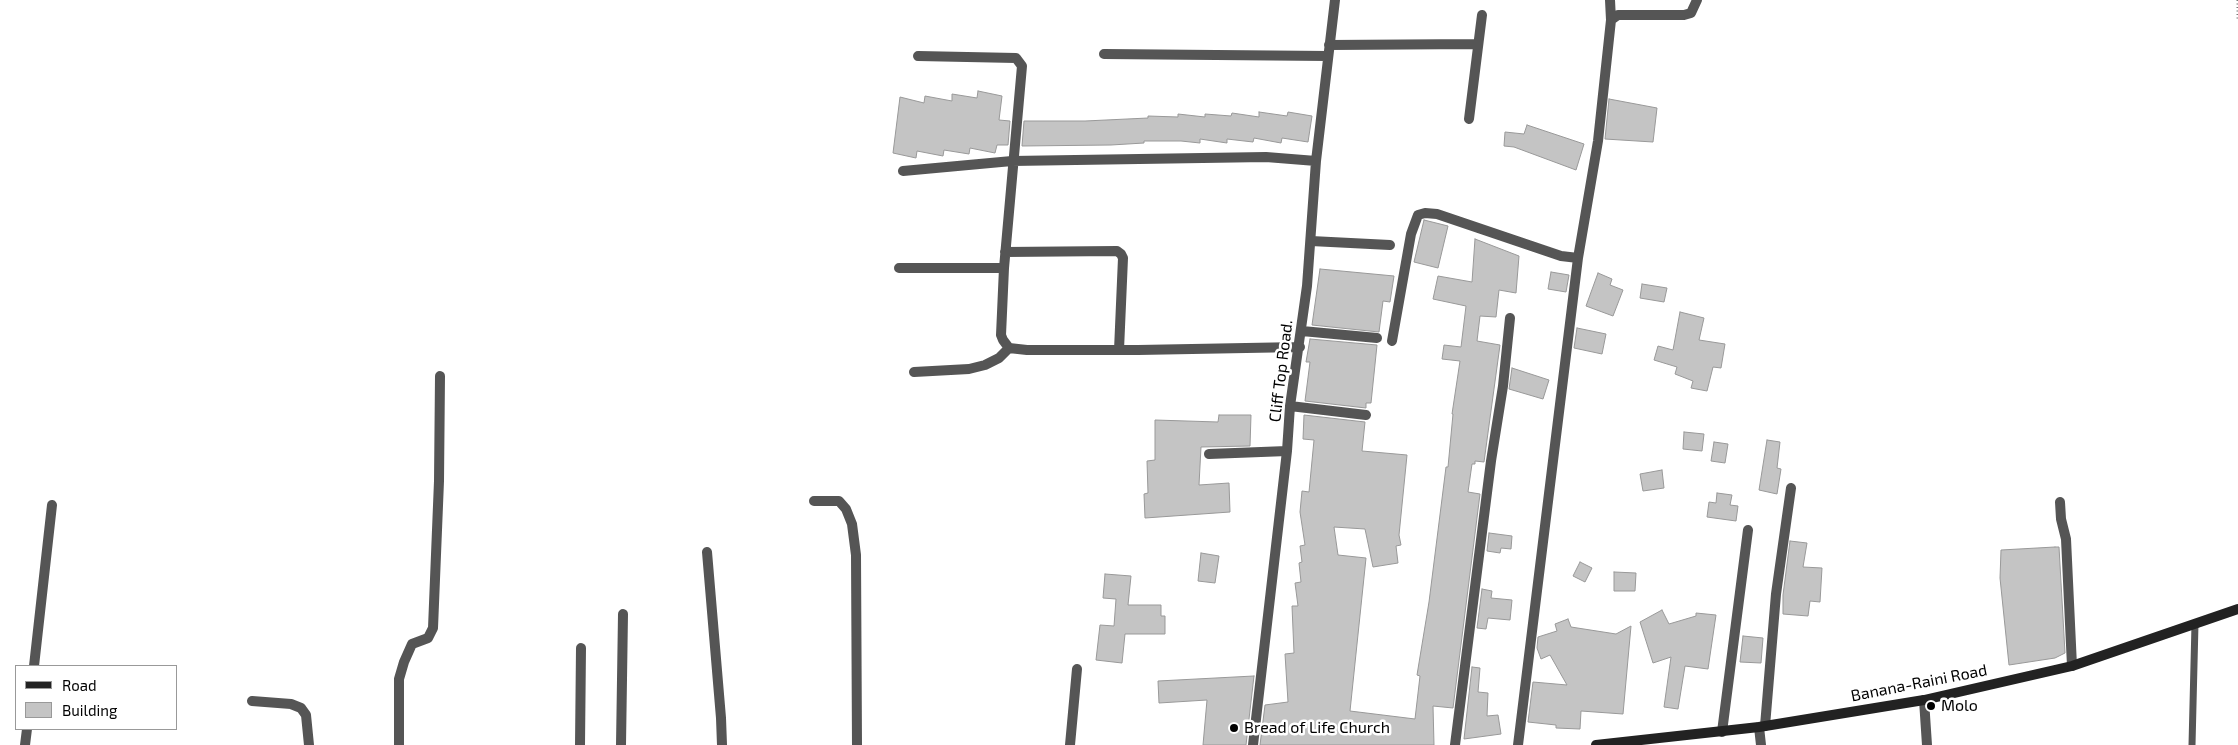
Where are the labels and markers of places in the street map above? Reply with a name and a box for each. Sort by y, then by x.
place label: Molo [1941,696,1978,716]
marker: Molo [1925,700,1937,712]
place label: Bread of Life Church [1244,718,1390,738]
marker: Bread of Life Church [1228,722,1240,734]

